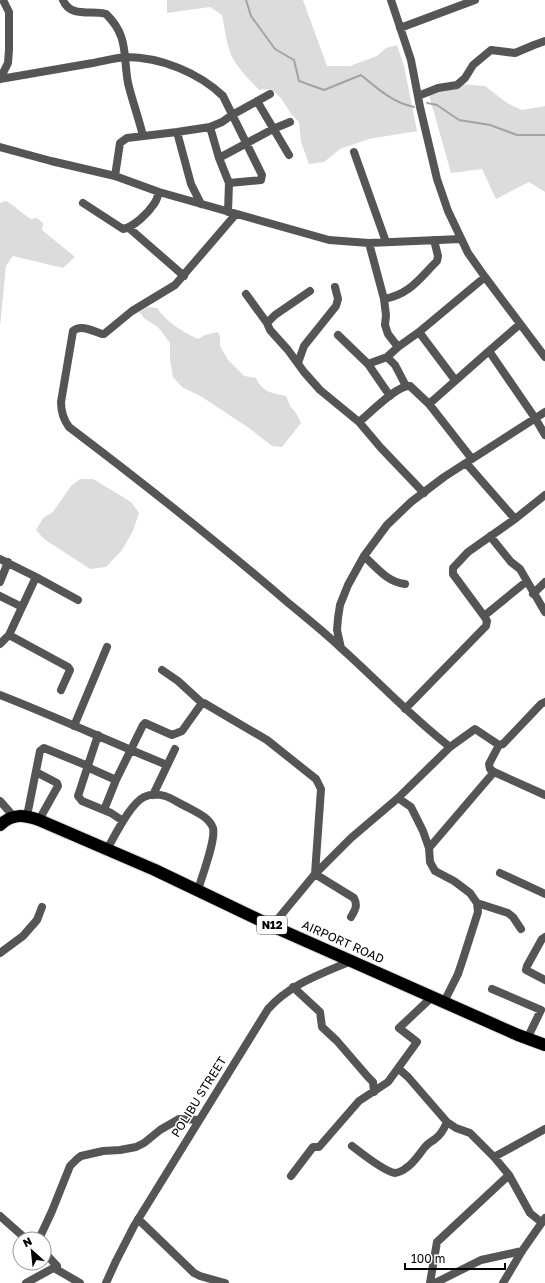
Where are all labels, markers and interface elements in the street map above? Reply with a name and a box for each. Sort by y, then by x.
road number: N12 [257,916,287,934]
street label: AIRPORT ROAD [300,917,387,966]
street label: POLIBU STREET [168,1053,230,1140]
north arrow [12,1231,52,1271]
text: N [21,1234,34,1249]
scale bar [405,1245,505,1271]
text: 100 m [411,1251,445,1266]

